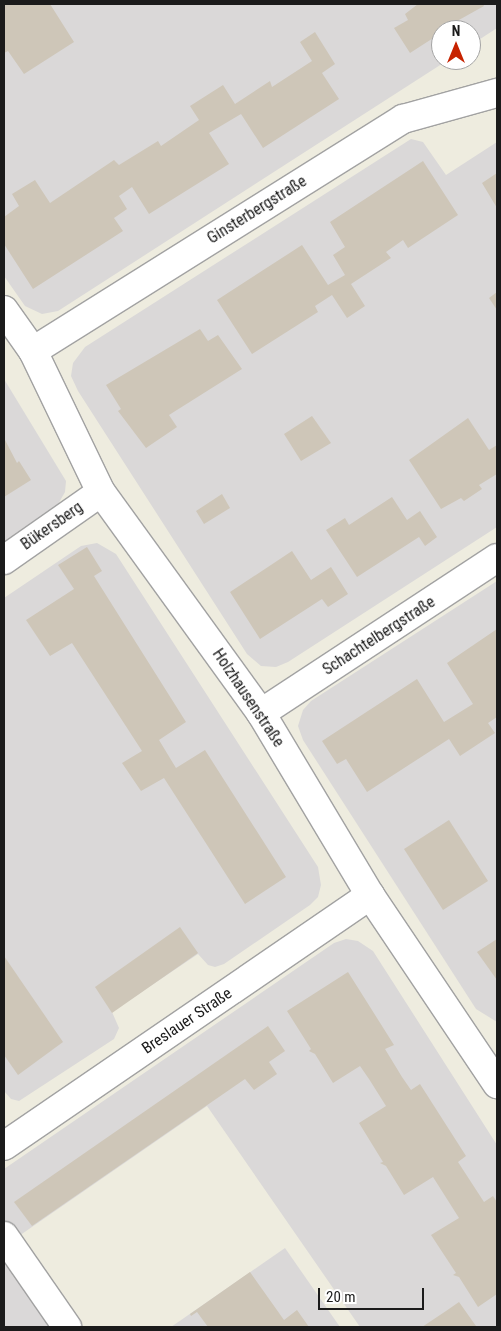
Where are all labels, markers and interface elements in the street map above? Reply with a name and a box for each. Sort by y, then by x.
north arrow [431,20,481,70]
text: N [452,23,460,39]
street label: Ginsterbergstraße [204,172,310,248]
street label: Bükersberg [17,498,87,554]
street label: Schachtelbergstraße [319,592,439,680]
street label: Holzhausenstraße [208,645,288,751]
street label: Breslauer Straße [138,984,236,1058]
scale bar [321,1278,427,1310]
text: 20 m [326,1288,356,1306]

